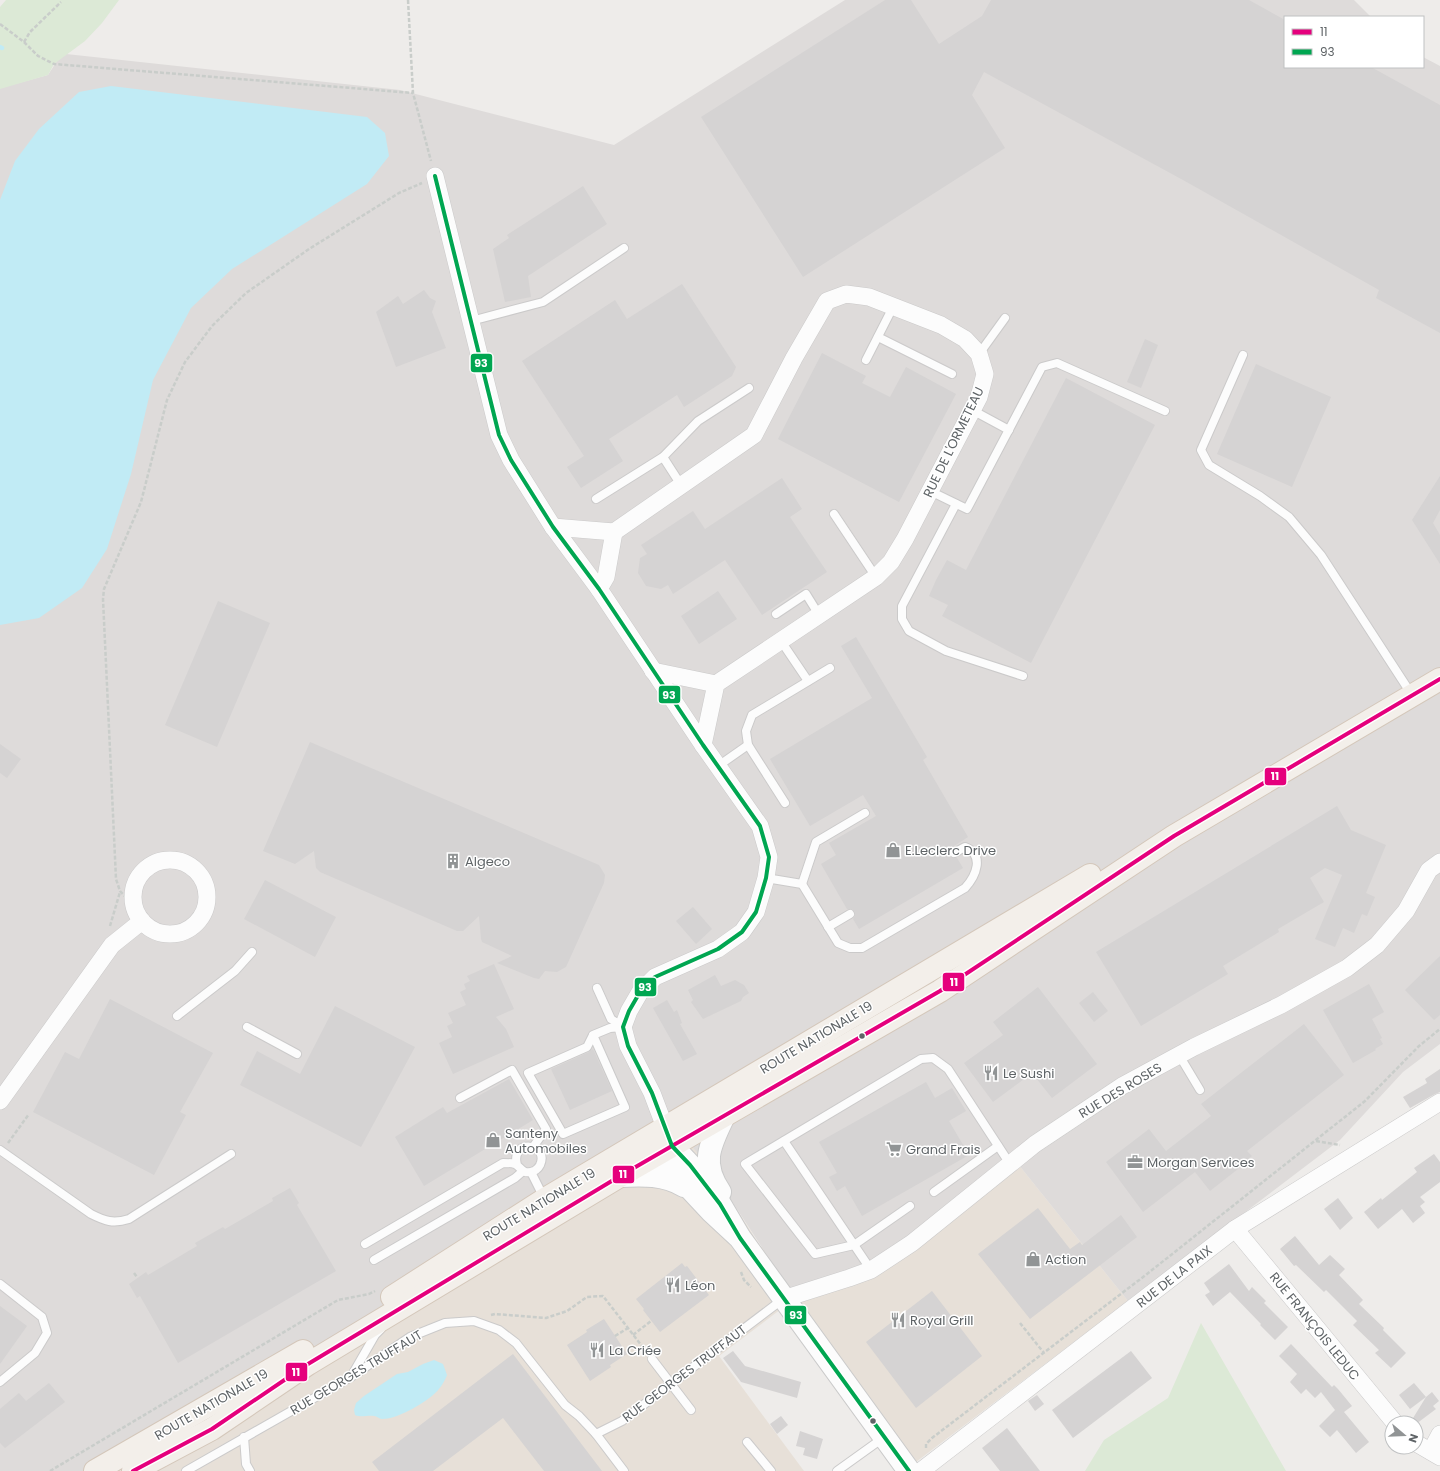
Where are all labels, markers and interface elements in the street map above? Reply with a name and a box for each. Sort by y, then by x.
legend [1284,16,1424,68]
text: 11 [1320,23,1328,40]
text: 93 [1320,43,1335,60]
line badge: 93 [470,353,493,373]
text: 93 [474,355,488,371]
street label: RUE DE L'ORMETEAU [918,384,989,501]
line badge: 93 [658,685,681,704]
text: 93 [662,687,676,703]
line badge: 11 [1264,767,1287,786]
text: 11 [1271,768,1279,784]
shop icon: E.Leclerc Drive [884,841,902,859]
place label: E.Leclerc Drive [905,841,996,860]
building icon: Algeco [444,852,462,870]
place label: Algeco [465,852,510,871]
line badge: 11 [942,972,965,992]
text: 11 [950,974,958,990]
line badge: 93 [634,977,657,997]
text: 93 [638,979,652,995]
street label: ROUTE NATIONALE 19 [756,996,876,1079]
unlabelled marker [857,1031,867,1041]
street label: RUE DES ROSES [1075,1058,1165,1123]
restaurant icon: Le Sushi [982,1064,1000,1082]
place label: Le Sushi [1003,1064,1054,1083]
place label: Santeny Automobiles [505,1124,587,1158]
shop icon: Santeny Automobiles [484,1131,502,1149]
supermarket icon: Grand Frais [885,1140,903,1158]
place label: Grand Frais [906,1140,981,1159]
office icon: Morgan Services [1126,1153,1144,1171]
place label: Morgan Services [1147,1153,1255,1172]
street label: ROUTE NATIONALE 19 [479,1163,599,1246]
line badge: 11 [612,1165,635,1184]
text: 11 [619,1166,627,1182]
street label: RUE DE LA PAIX [1132,1241,1216,1312]
shop icon: Action [1024,1250,1042,1268]
place label: Action [1045,1250,1086,1269]
street label: RUE FRANÇOIS LEDUC [1265,1268,1364,1384]
restaurant icon: Léon [664,1276,682,1294]
place label: Léon [685,1276,715,1295]
line badge: 93 [784,1305,807,1325]
text: 93 [789,1307,803,1323]
restaurant icon: Royal Grill [889,1311,907,1329]
place label: Royal Grill [910,1311,974,1330]
street label: RUE GEORGES TRUFFAUT [618,1320,750,1426]
street label: RUE GEORGES TRUFFAUT [287,1325,426,1419]
restaurant icon: La Criée [588,1341,606,1359]
place label: La Criée [609,1341,661,1360]
line badge: 11 [285,1362,308,1382]
street label: ROUTE NATIONALE 19 [151,1364,272,1445]
text: 11 [292,1364,300,1380]
north arrow [1384,1415,1424,1455]
unlabelled marker [868,1416,878,1426]
text: N [1405,1432,1422,1445]

